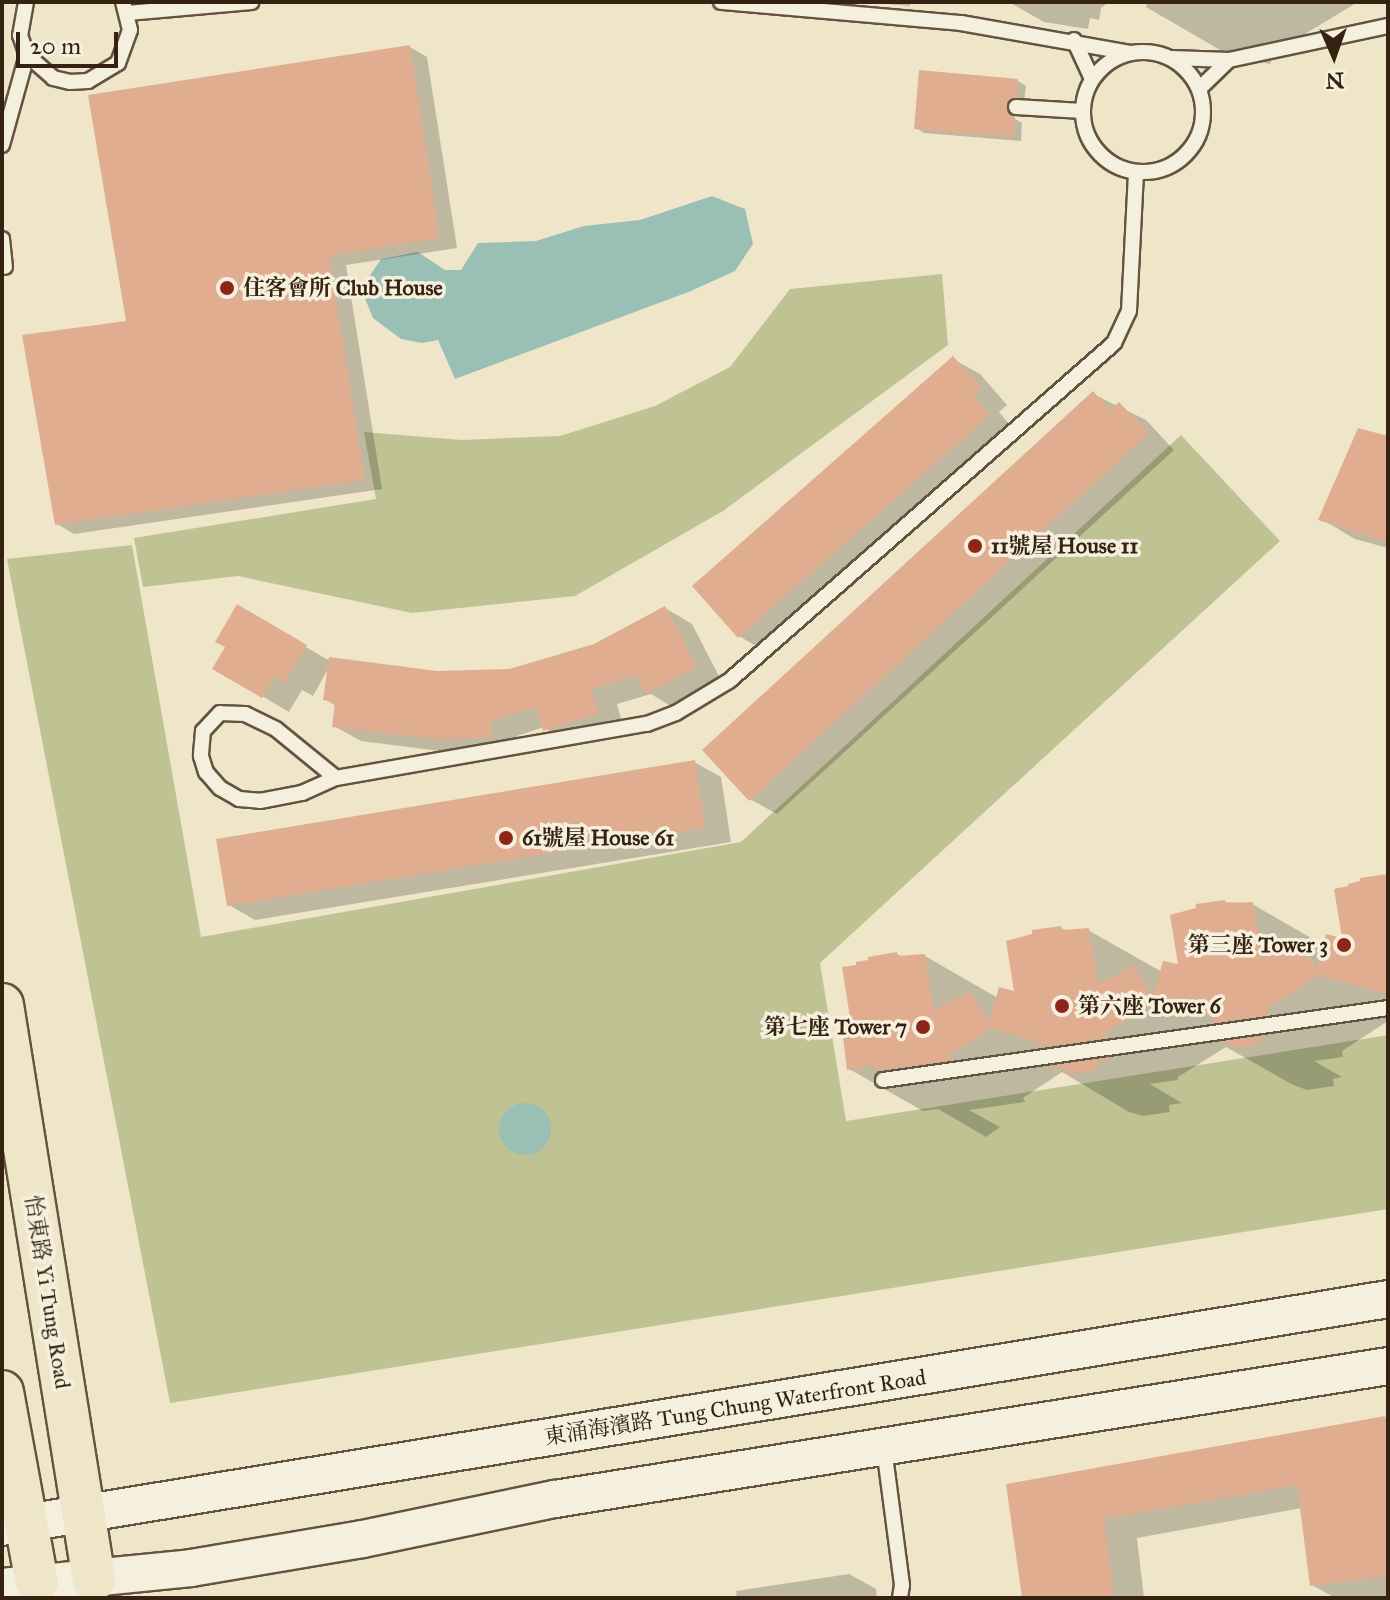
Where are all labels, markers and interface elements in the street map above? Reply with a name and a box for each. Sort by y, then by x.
scale bar [20,16,122,66]
north arrow [1294,16,1374,96]
text: 20 m [30,31,81,61]
text: N [1325,67,1345,94]
place label: 住客會所 Club House [243,275,443,301]
marker: 住客會所 Club House [218,279,236,297]
place label: 11號屋 House 11 [991,533,1138,559]
marker: 11號屋 House 11 [966,537,984,555]
place label: 61號屋 House 61 [522,825,674,851]
marker: 61號屋 House 61 [497,829,515,847]
place label: 第三座 Tower 3 [1188,932,1328,958]
marker: 第三座 Tower 3 [1335,936,1353,954]
place label: 第六座 Tower 6 [1078,993,1221,1019]
marker: 第六座 Tower 6 [1053,997,1071,1015]
place label: 第七座 Tower 7 [764,1014,907,1040]
marker: 第七座 Tower 7 [914,1018,932,1036]
street label: 怡東路 Yi Tung Road [20,1193,76,1391]
street label: 東涌海濱路 Tung Chung Waterfront Road [542,1364,928,1450]

